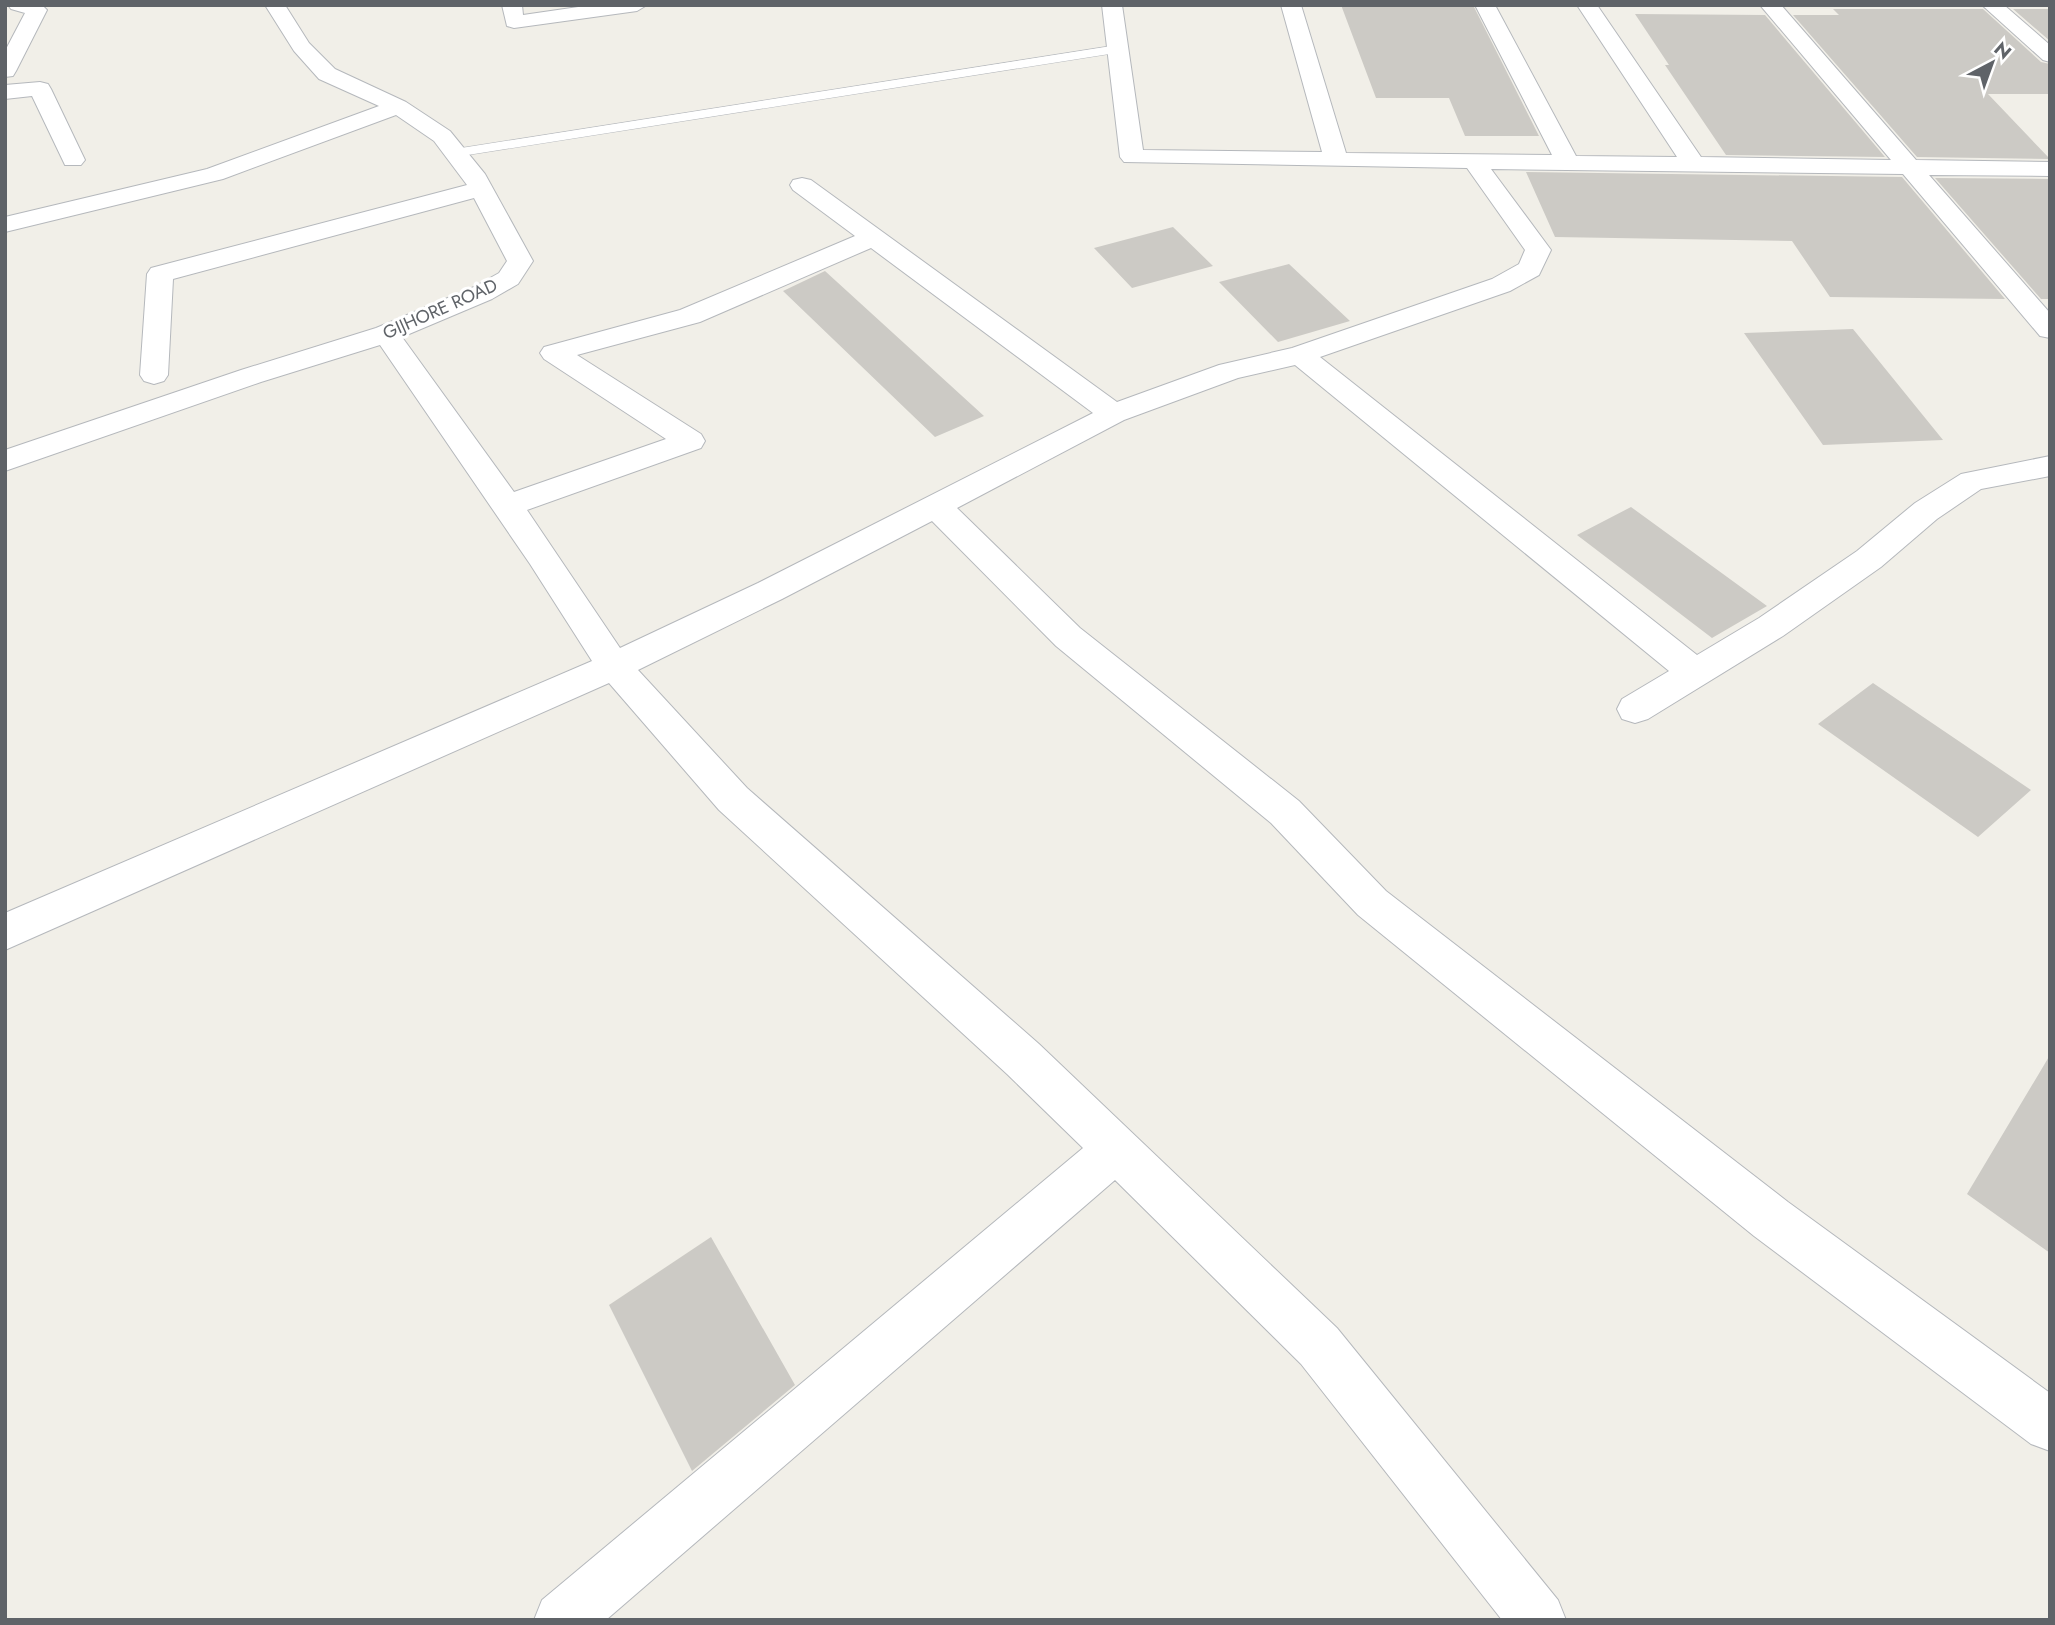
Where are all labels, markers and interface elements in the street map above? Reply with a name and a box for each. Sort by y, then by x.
north arrow [1957,28,2027,98]
text: N [1988,35,2017,66]
street label: GIJHORE ROAD [379,272,501,346]

